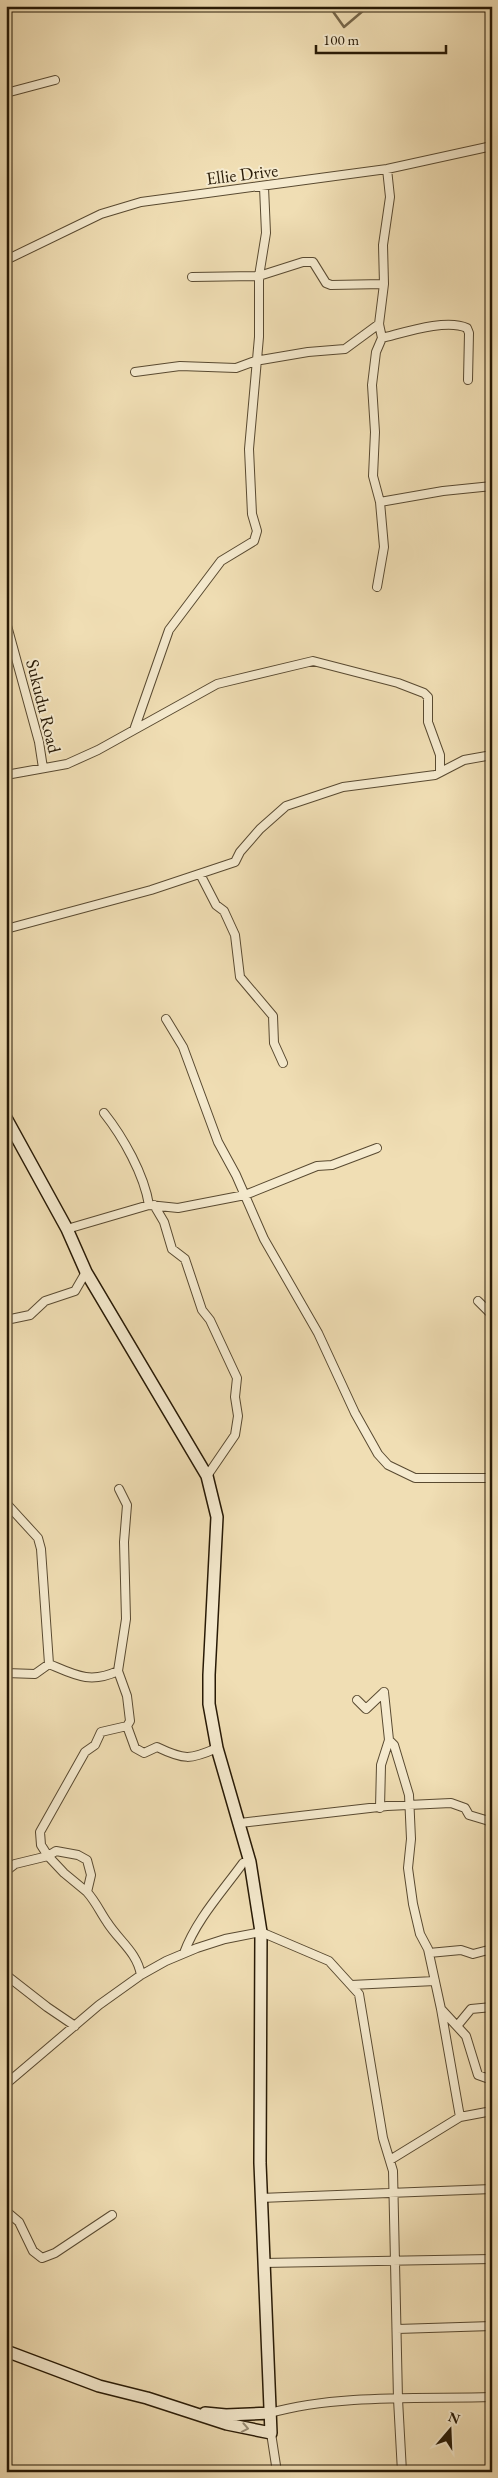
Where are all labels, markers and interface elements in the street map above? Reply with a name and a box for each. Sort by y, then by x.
scale bar [316,22,446,54]
text: 100 m [323,30,360,49]
street label: Ellie Drive [205,158,279,190]
street label: Sukudu Road [21,657,67,756]
north arrow [426,2406,476,2456]
text: N [446,2407,463,2428]
one-way arrow [240,2422,249,2432]

